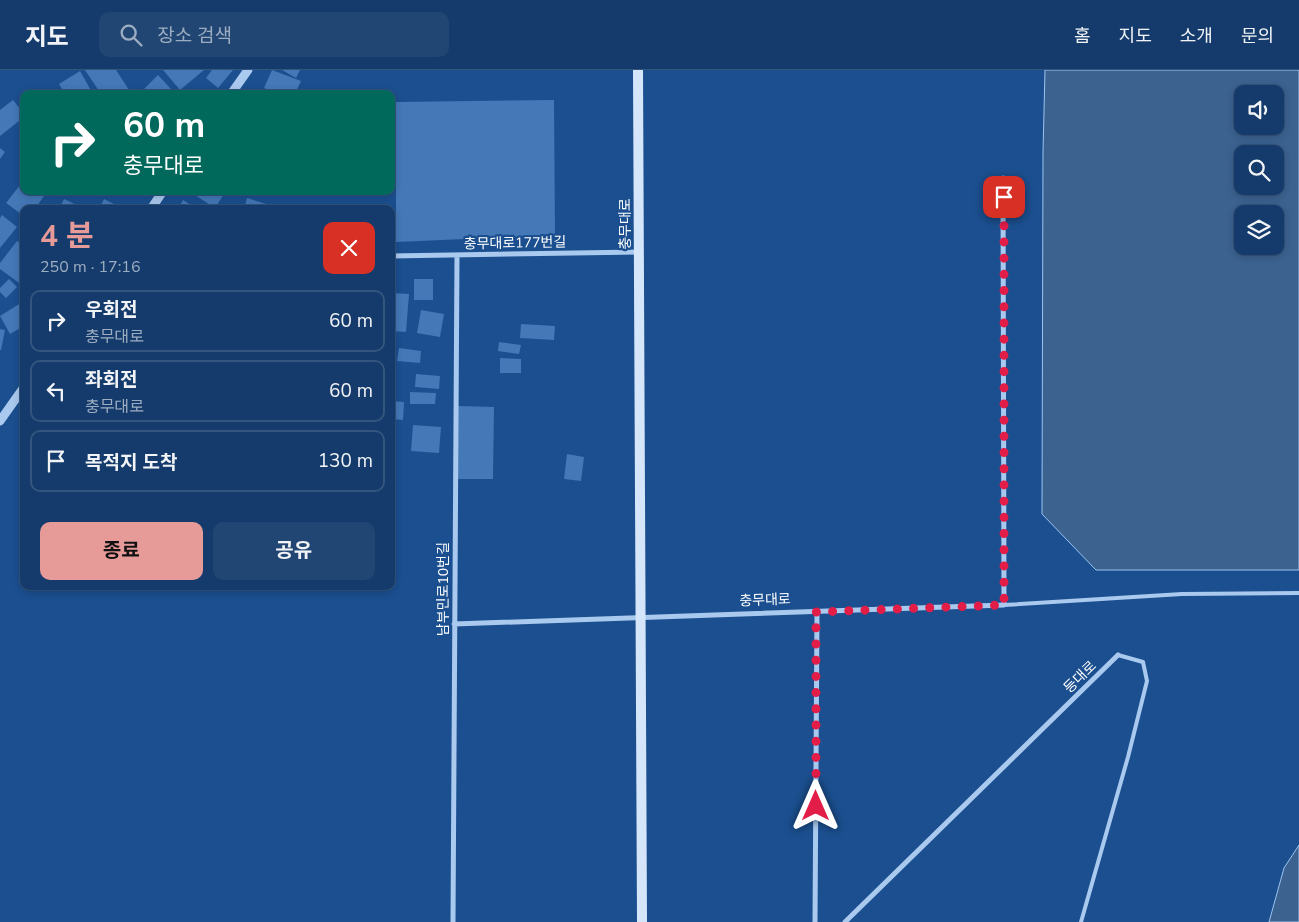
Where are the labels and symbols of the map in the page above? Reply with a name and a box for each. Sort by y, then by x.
pin [983,176,1025,218]
street label: 충무대로 [616,198,635,250]
street label: 충무대로177번길 [464,233,566,253]
street label: 남부민로10번길 [434,542,453,636]
street label: 충무대로 [739,590,791,610]
street label: 등대로 [1060,657,1101,697]
position arrow [789,779,841,831]

